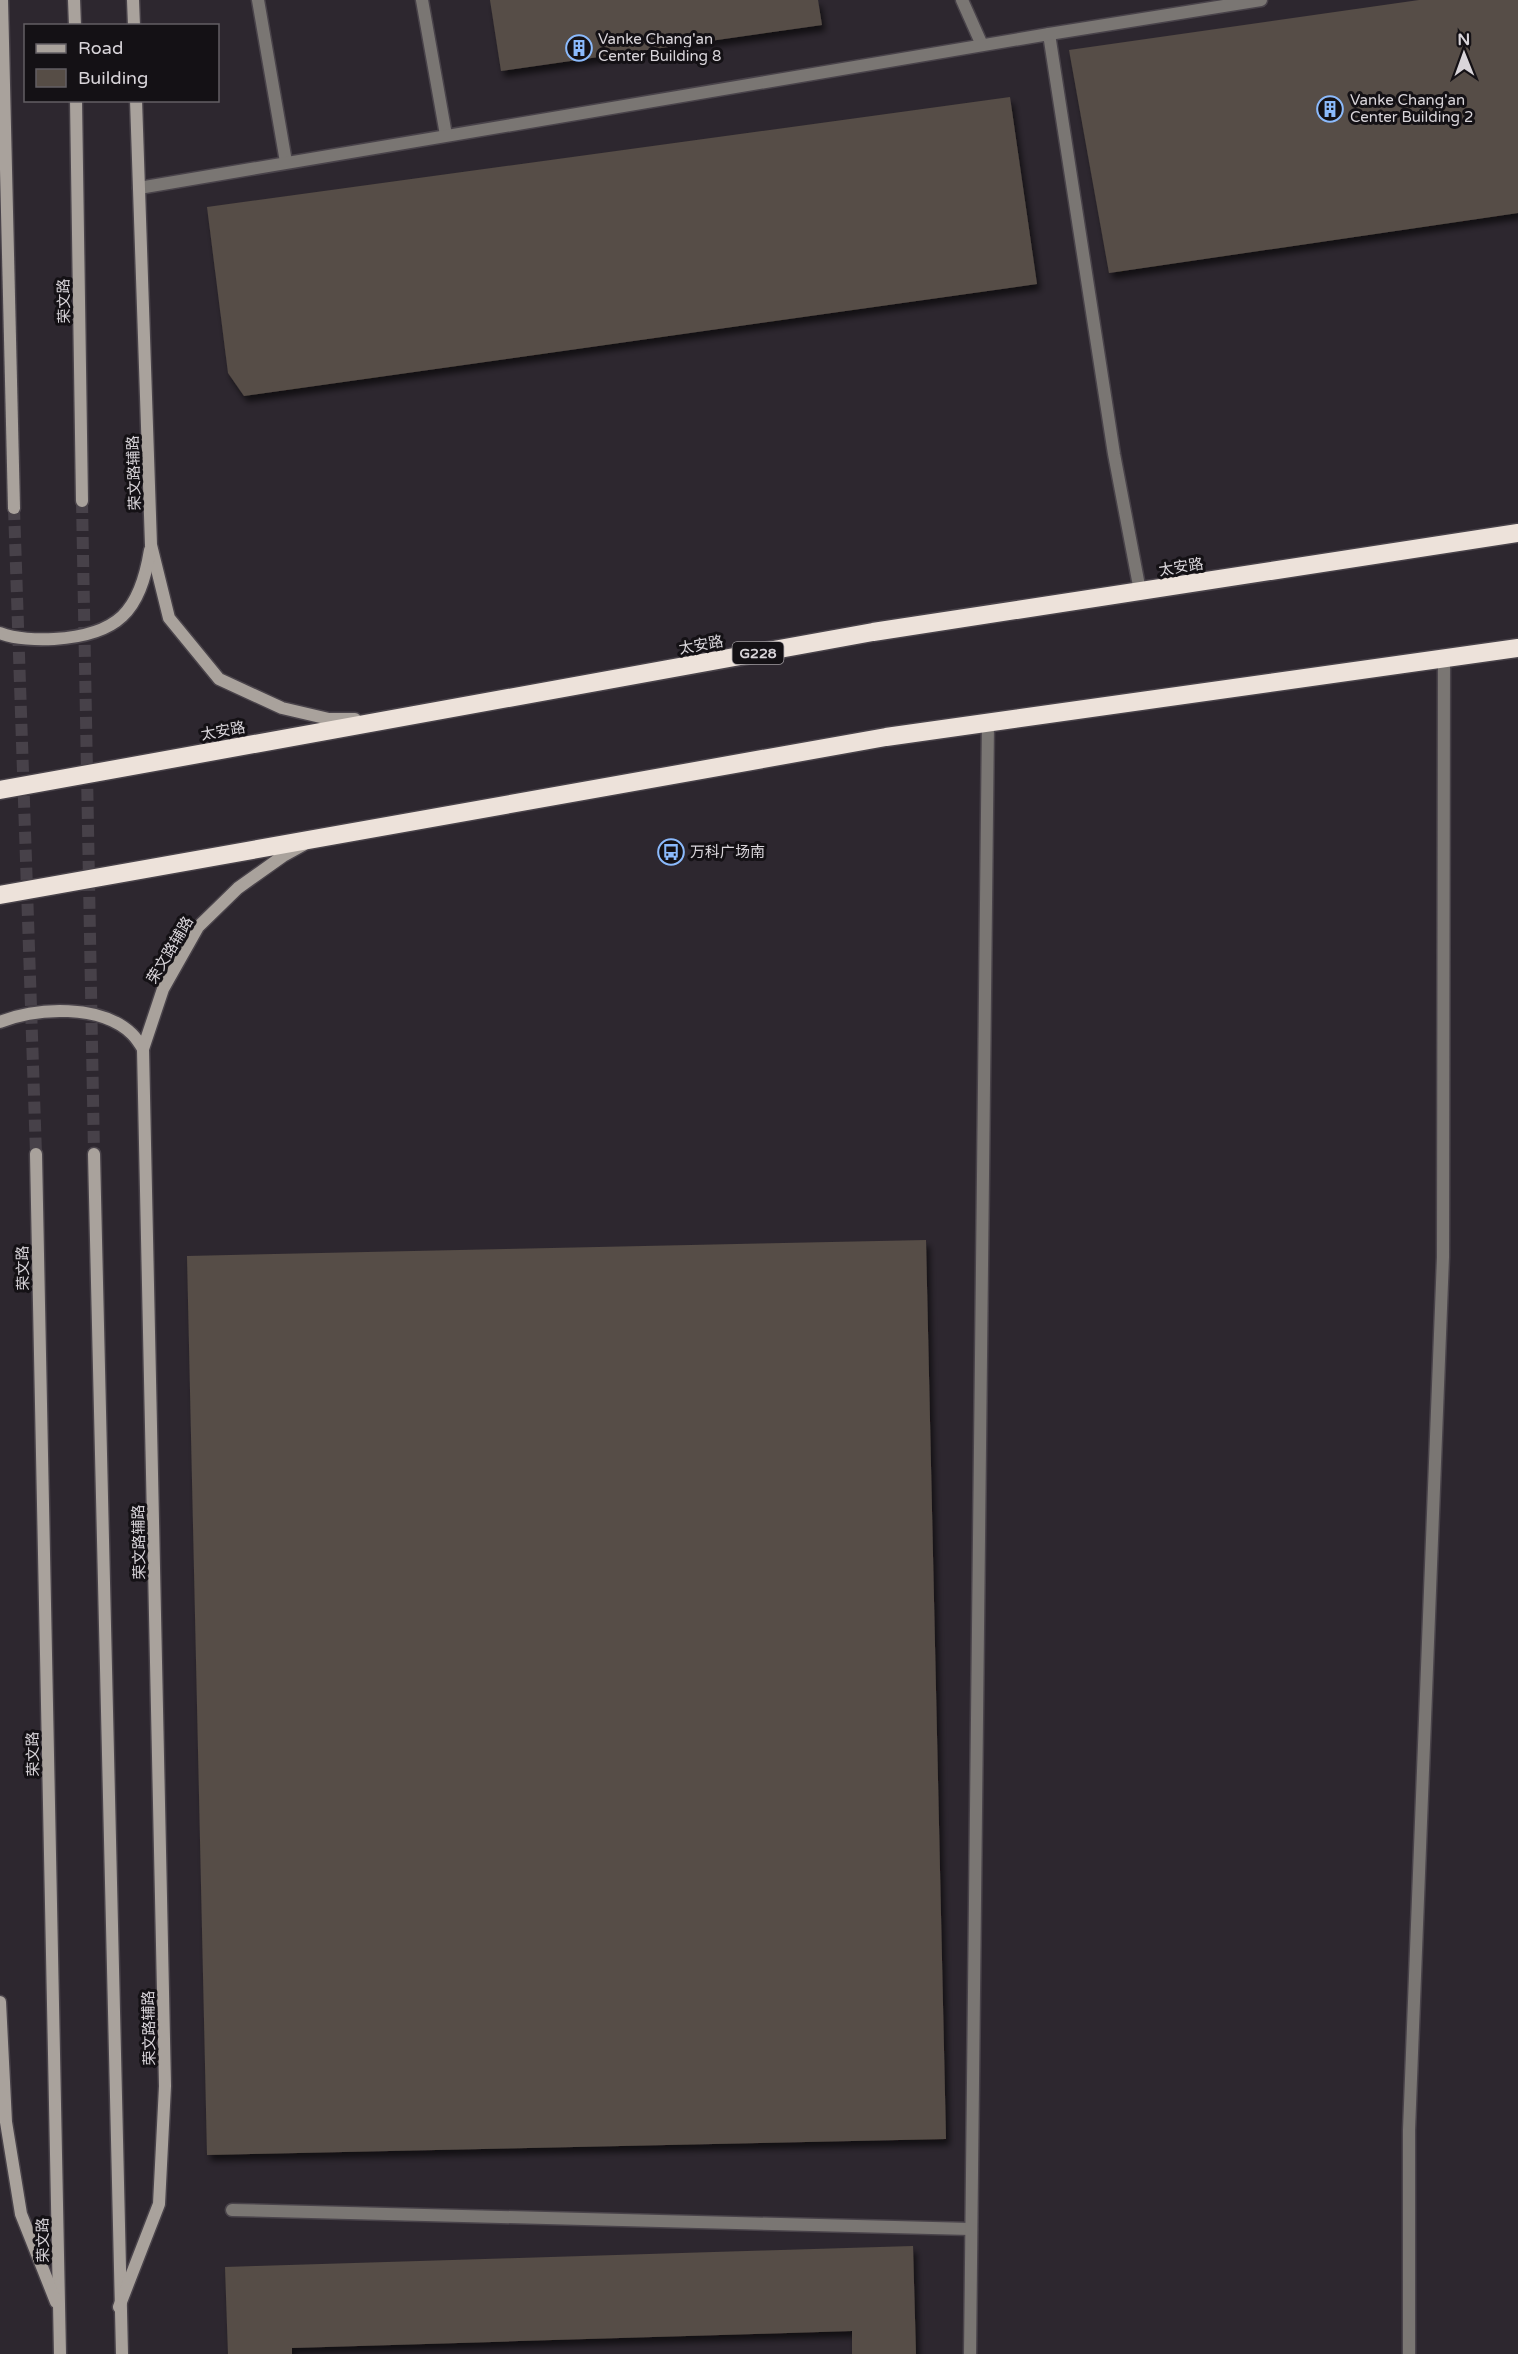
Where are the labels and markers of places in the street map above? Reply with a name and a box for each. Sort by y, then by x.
place label: Vanke Chang'an Center Building 8 [598,30,721,65]
building icon: Vanke Chang'an Center Building 8 [564,33,594,63]
place label: Vanke Chang'an Center Building 2 [1350,91,1473,126]
building icon: Vanke Chang'an Center Building 2 [1315,94,1345,124]
bus stop icon: 万科广场南 [656,837,686,867]
place label: 万科广场南 [690,843,765,861]

